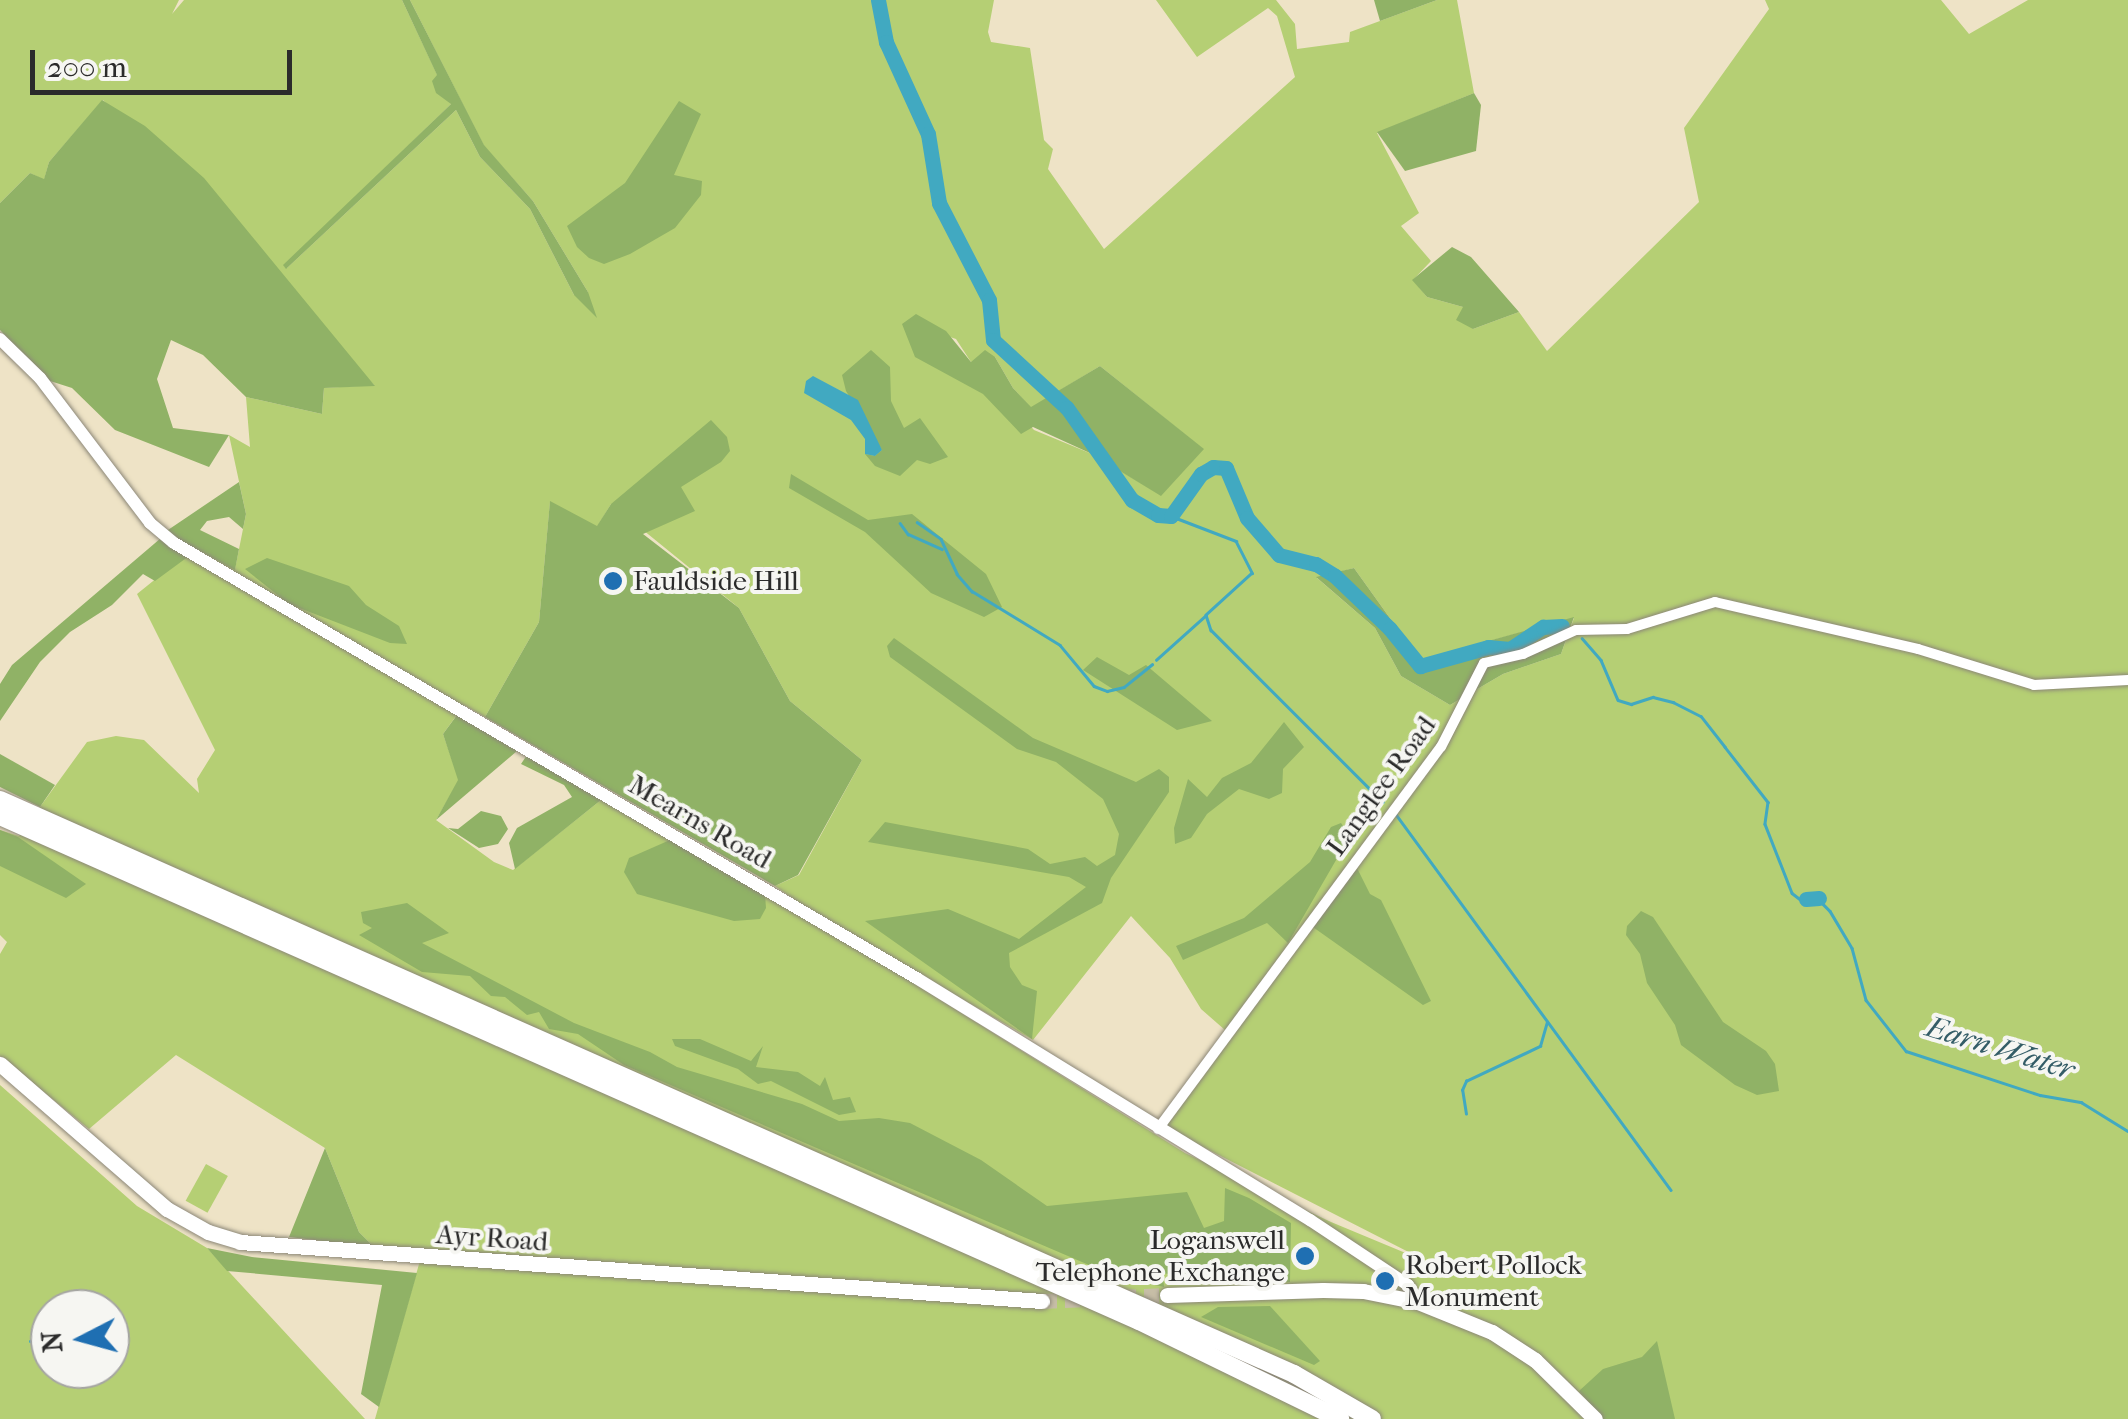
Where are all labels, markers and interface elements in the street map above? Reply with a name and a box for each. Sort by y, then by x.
scale bar [35,30,298,92]
text: 200 m [47,50,127,85]
place label: Fauldside Hill [633,564,799,598]
marker: Fauldside Hill [602,570,624,592]
street label: Langlee Road [1319,710,1443,862]
street label: Mearns Road [623,768,777,876]
water label: Earn Water [1922,1009,2078,1089]
street label: Ayr Road [435,1217,549,1259]
place label: Loganswell Telephone Exchange [1036,1223,1285,1289]
marker: Loganswell Telephone Exchange [1294,1245,1316,1267]
place label: Robert Pollock Monument [1405,1248,1582,1314]
marker: Robert Pollock Monument [1374,1270,1396,1292]
north arrow [30,1289,130,1389]
text: N [34,1330,69,1354]

